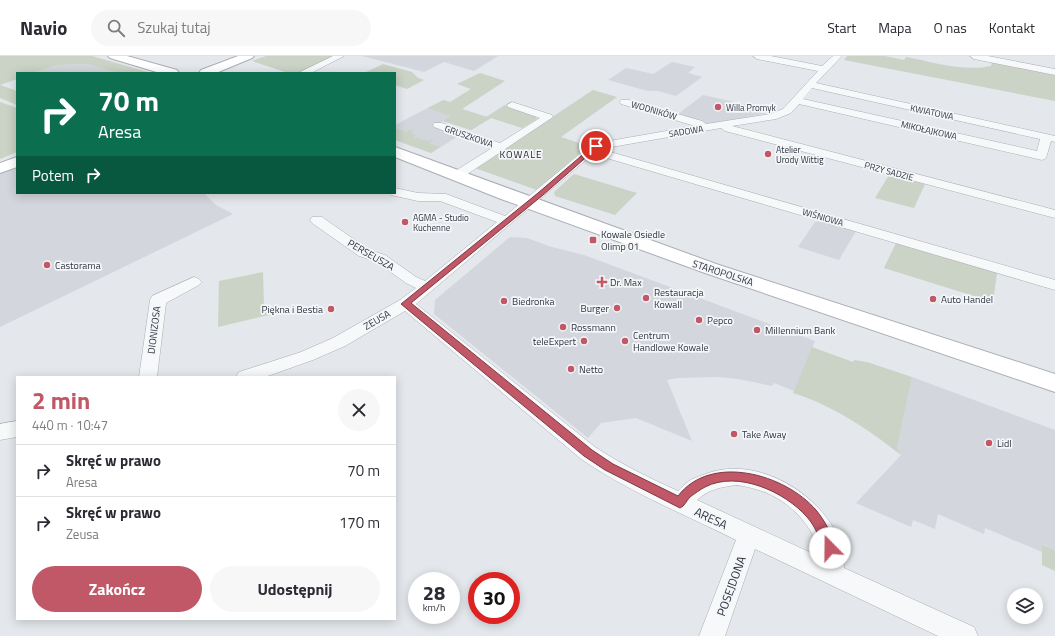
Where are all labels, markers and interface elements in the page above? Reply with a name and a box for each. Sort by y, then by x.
search box [91,10,371,46]
text: Navio [20,13,67,42]
text: Szukaj tutaj [137,16,211,39]
icon: search [105,17,127,39]
text: Start [827,17,856,38]
text: Mapa [878,17,911,38]
text: O nas [933,17,967,38]
text: Kontakt [989,17,1035,38]
text: 70 m [98,79,159,122]
icon: right [32,88,84,140]
street label: WODNIKÓW [630,97,678,123]
place label: Willa Promyk [726,101,777,114]
street label: KWIATOWA [909,101,955,123]
marker: Willa Promyk [713,102,723,112]
street label: MIKOŁAJKOWA [900,117,959,143]
text: Aresa [98,118,141,145]
street label: GRUSZKOWA [443,122,496,151]
street label: SADOWA [668,122,705,140]
pin [579,129,613,163]
icon: arrive [585,135,607,157]
place label: Atelier Urody Wittig [776,143,824,166]
district label: KOWALE [499,147,543,162]
marker: Atelier Urody Wittig [763,149,773,159]
street label: PRZY SADZIE [863,158,915,184]
text: Potem [32,164,74,187]
icon: right [82,164,104,186]
street label: WIŚNIOWA [801,205,846,229]
place label: AGMA - Studio Kuchenne [413,211,469,234]
marker: AGMA - Studio Kuchenne [400,217,410,227]
place label: Kowale Osiedle Olimp 01 [601,227,665,254]
marker: Kowale Osiedle Olimp 01 [588,235,598,245]
street label: PERSEUSZA [345,236,397,274]
street label: STAROPOLSKA [691,256,755,290]
place label: Castorama [55,258,101,273]
marker: Castorama [42,260,52,270]
place label: Dr. Max [610,275,642,290]
marker: Dr. Max [597,277,607,287]
place label: Restauracja Kowall [654,285,704,312]
place label: Auto Handel [941,292,993,307]
marker: Restauracja Kowall [641,293,651,303]
place label: Biedronka [512,294,554,309]
marker: Auto Handel [928,294,938,304]
marker: Biedronka [499,296,509,306]
place label: Burger [580,301,610,316]
place label: Piękna i Bestia [261,302,323,317]
marker: Burger [612,303,622,313]
marker: Piękna i Bestia [326,304,336,314]
street label: DIONIZOSA [144,305,164,355]
street label: ZEUSA [361,306,393,334]
place label: Pepco [707,313,733,328]
marker: Pepco [694,315,704,325]
place label: Rossmann [571,320,616,335]
marker: Rossmann [558,322,568,332]
place label: Millennium Bank [765,323,836,338]
marker: Millennium Bank [752,325,762,335]
place label: Centrum Handlowe Kowale [633,328,709,355]
place label: teleExpert [533,334,576,349]
marker: teleExpert [579,336,589,346]
marker: Centrum Handlowe Kowale [620,336,630,346]
place label: Netto [579,362,603,377]
marker: Netto [566,364,576,374]
text: 2 min [32,382,90,418]
button: close [338,389,380,431]
text: 440 m · 10:47 [32,415,108,435]
place label: Take Away [742,427,787,442]
marker: Take Away [729,429,739,439]
place label: Lidl [997,436,1012,451]
marker: Lidl [984,438,994,448]
text: Skręć w prawo [66,449,161,472]
text: 70 m [347,459,380,482]
icon: right [32,460,54,482]
text: Aresa [66,472,97,492]
text: Skręć w prawo [66,501,161,524]
street label: ARESA [691,502,731,534]
text: 170 m [339,511,380,534]
icon: right [32,512,54,534]
text: Zeusa [66,524,99,544]
position arrow [809,527,851,569]
street label: POSEJDONA [711,553,751,619]
button: Zakończ [32,566,202,612]
button: Udostępnij [210,566,380,612]
speed limit sign: 30 [468,572,520,624]
text: 28 [423,577,445,608]
map controls [1007,588,1043,624]
button: layers [1007,588,1043,624]
text: km/h [423,600,445,615]

